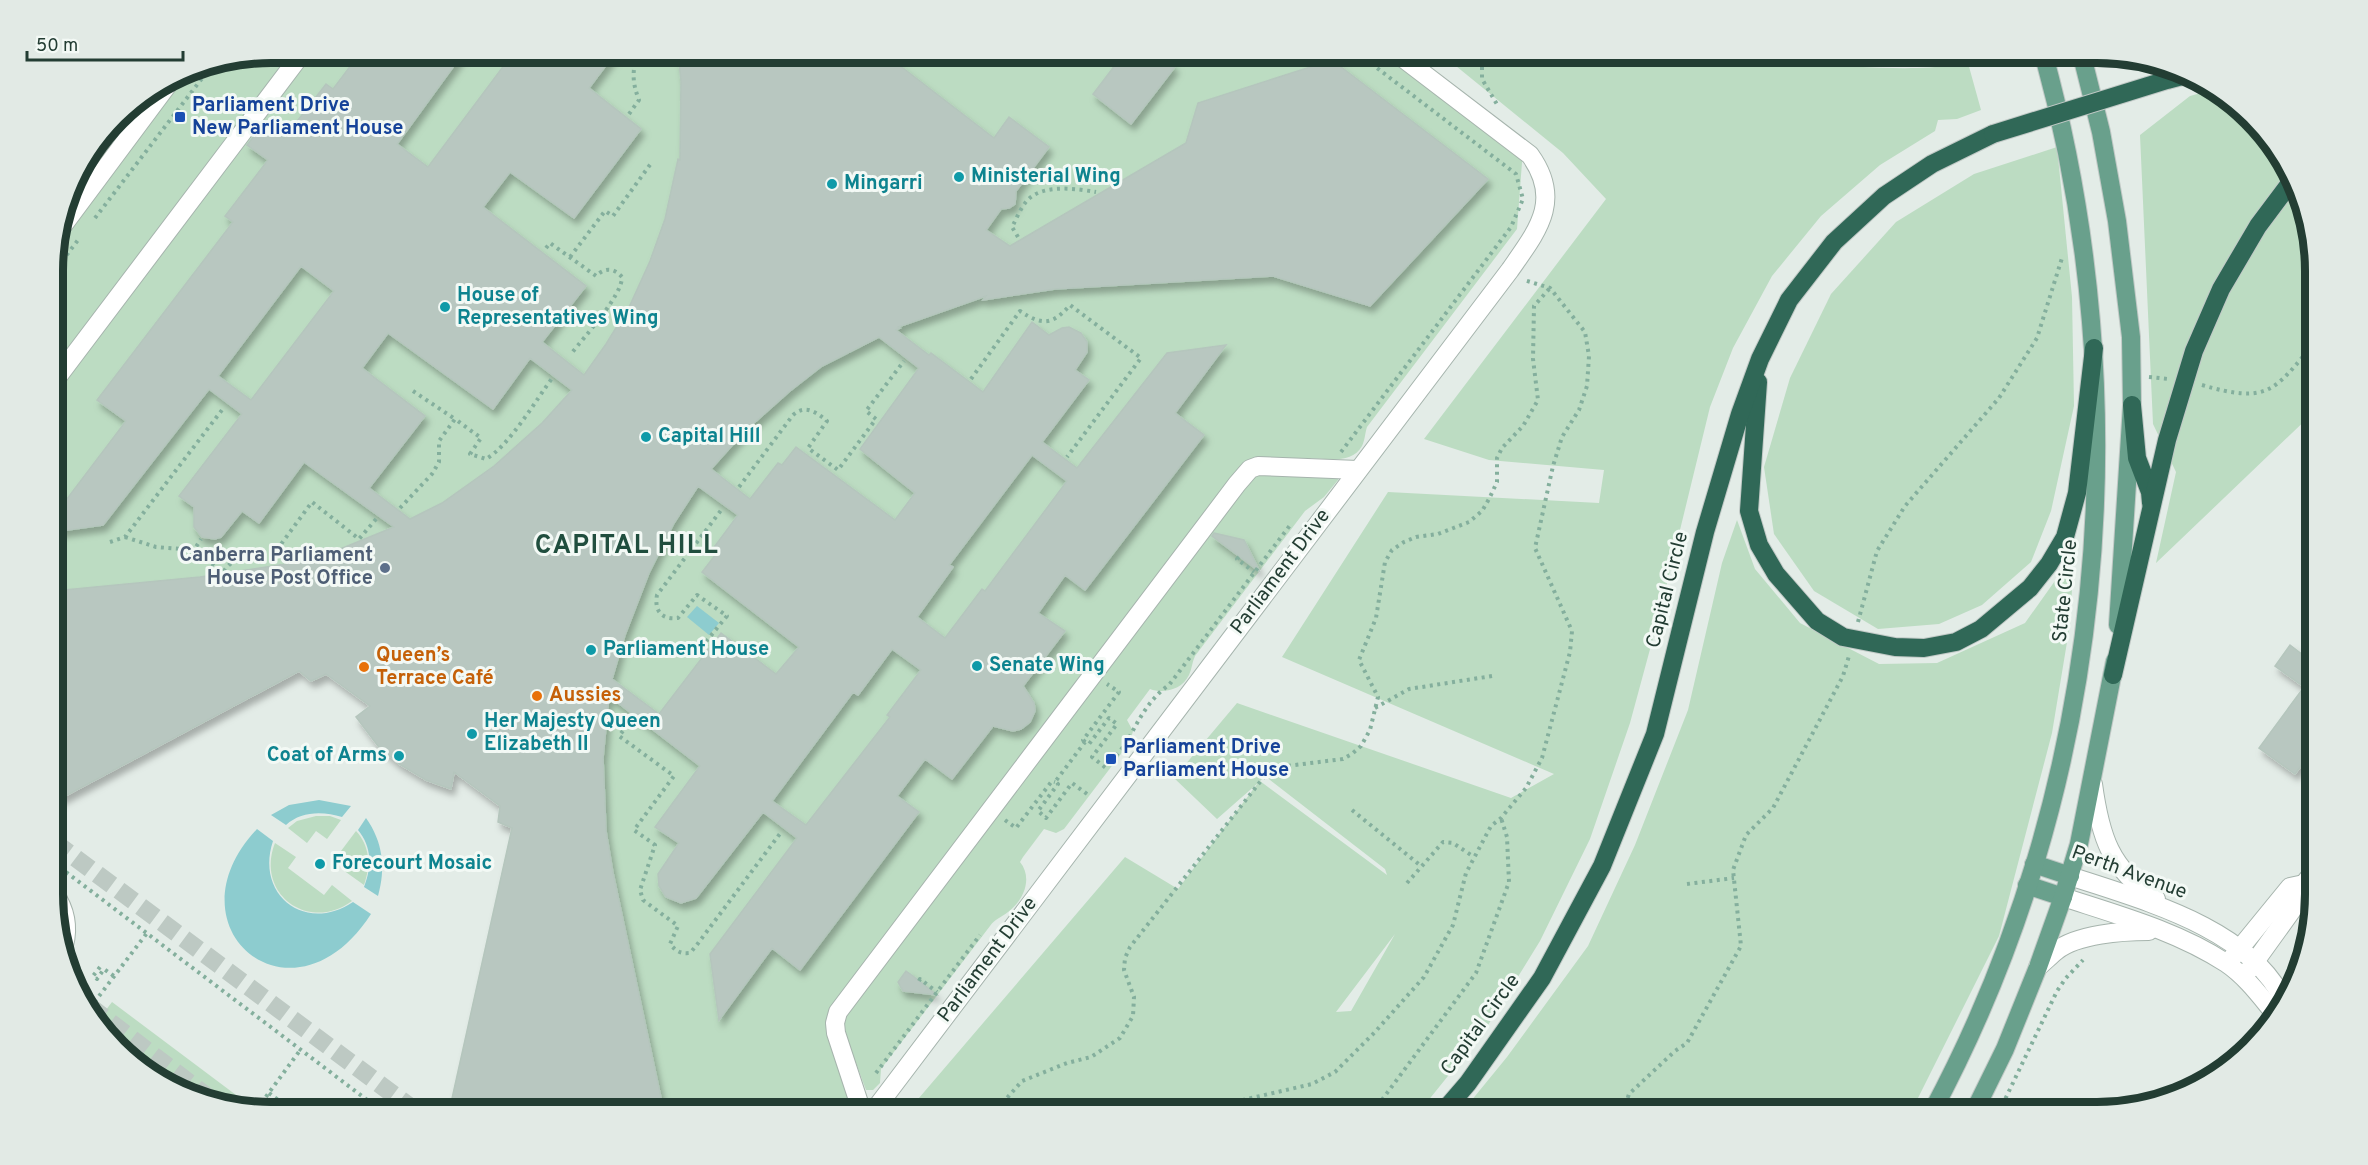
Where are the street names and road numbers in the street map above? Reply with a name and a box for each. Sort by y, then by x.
street label: Parliament Drive [1225,504,1337,640]
street label: Capital Circle [1641,529,1695,651]
street label: State Circle [2048,538,2084,644]
street label: Perth Avenue [2068,840,2190,906]
street label: Parliament Drive [932,892,1044,1028]
street label: Capital Circle [1435,969,1527,1081]

